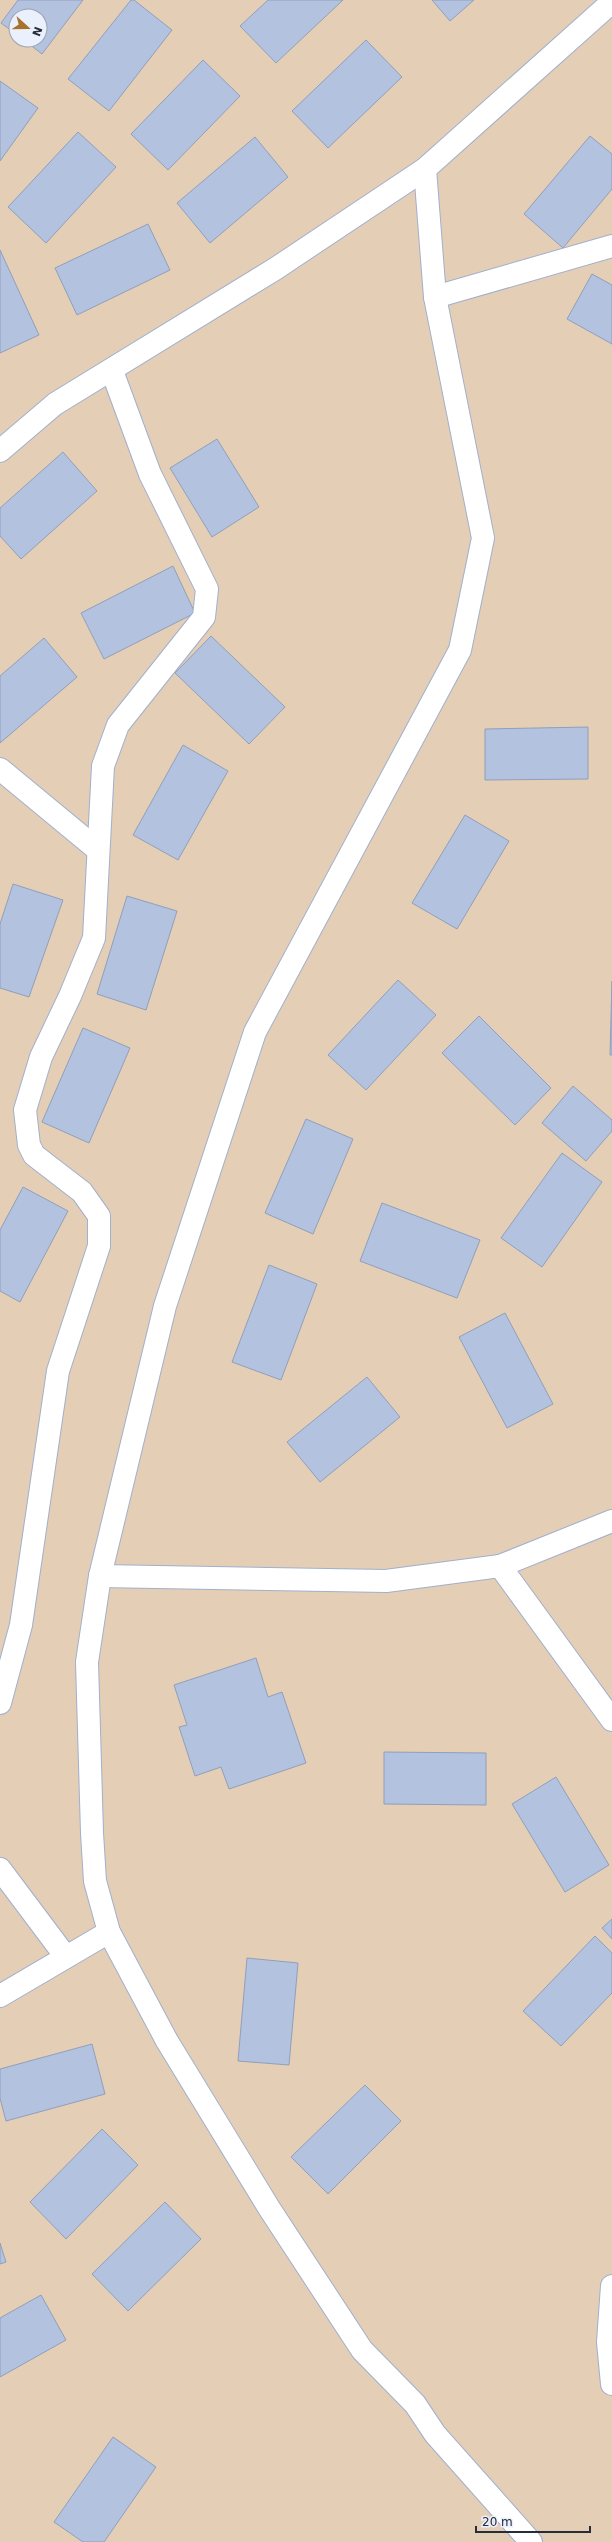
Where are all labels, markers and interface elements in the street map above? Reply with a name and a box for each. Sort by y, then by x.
north arrow [8,8,48,48]
text: N [29,25,45,38]
scale bar [476,2508,590,2534]
text: 20 m [482,2515,513,2529]

